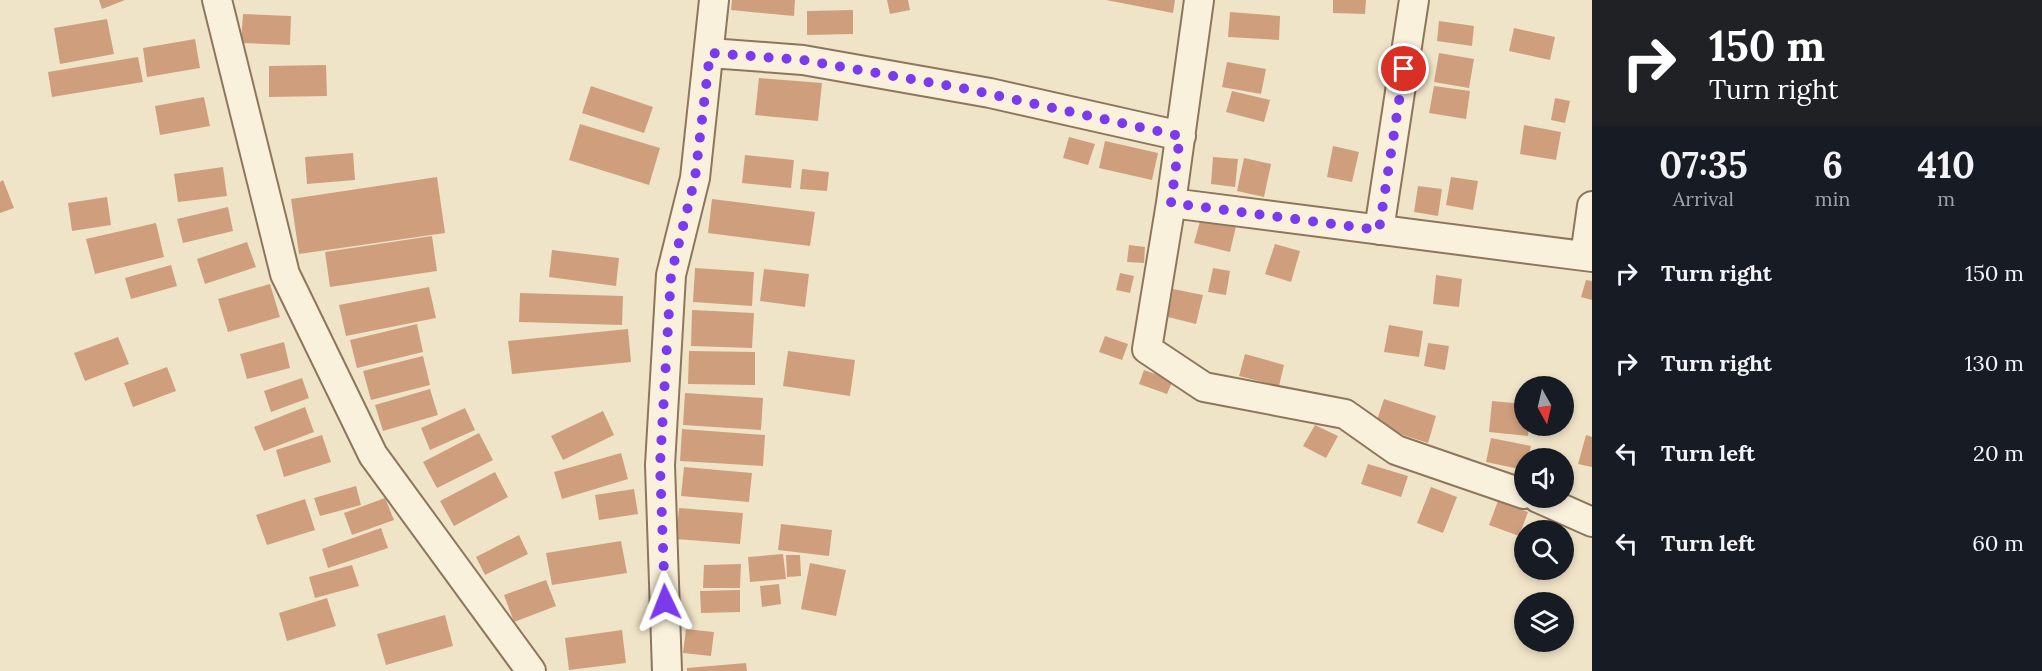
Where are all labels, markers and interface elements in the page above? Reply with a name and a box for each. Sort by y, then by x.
text: 150 m [1709,19,1825,73]
icon: right [1610,24,1688,102]
pin [1378,43,1429,94]
icon: arrive [1387,52,1420,85]
text: Turn right [1709,72,1838,106]
text: 07:35 [1659,142,1748,188]
text: 6 [1822,142,1843,188]
text: 410 [1918,142,1975,188]
text: Arrival [1673,186,1734,211]
text: min [1815,186,1850,211]
text: m [1937,186,1955,211]
icon: right [1610,257,1643,290]
text: Turn right [1661,259,1772,287]
text: 150 m [1965,259,2024,287]
icon: right [1610,347,1643,380]
text: Turn right [1661,349,1772,377]
text: 130 m [1965,349,2024,377]
north arrow [1514,376,1574,436]
map controls [1514,376,1574,652]
icon: left [1610,437,1643,470]
text: Turn left [1661,439,1755,467]
text: 20 m [1973,439,2024,467]
button: sound [1514,448,1574,508]
button: search [1514,520,1574,580]
icon: left [1610,527,1643,560]
text: Turn left [1661,529,1755,557]
text: 60 m [1972,529,2024,557]
position arrow [633,570,697,634]
button: layers [1514,592,1574,652]

